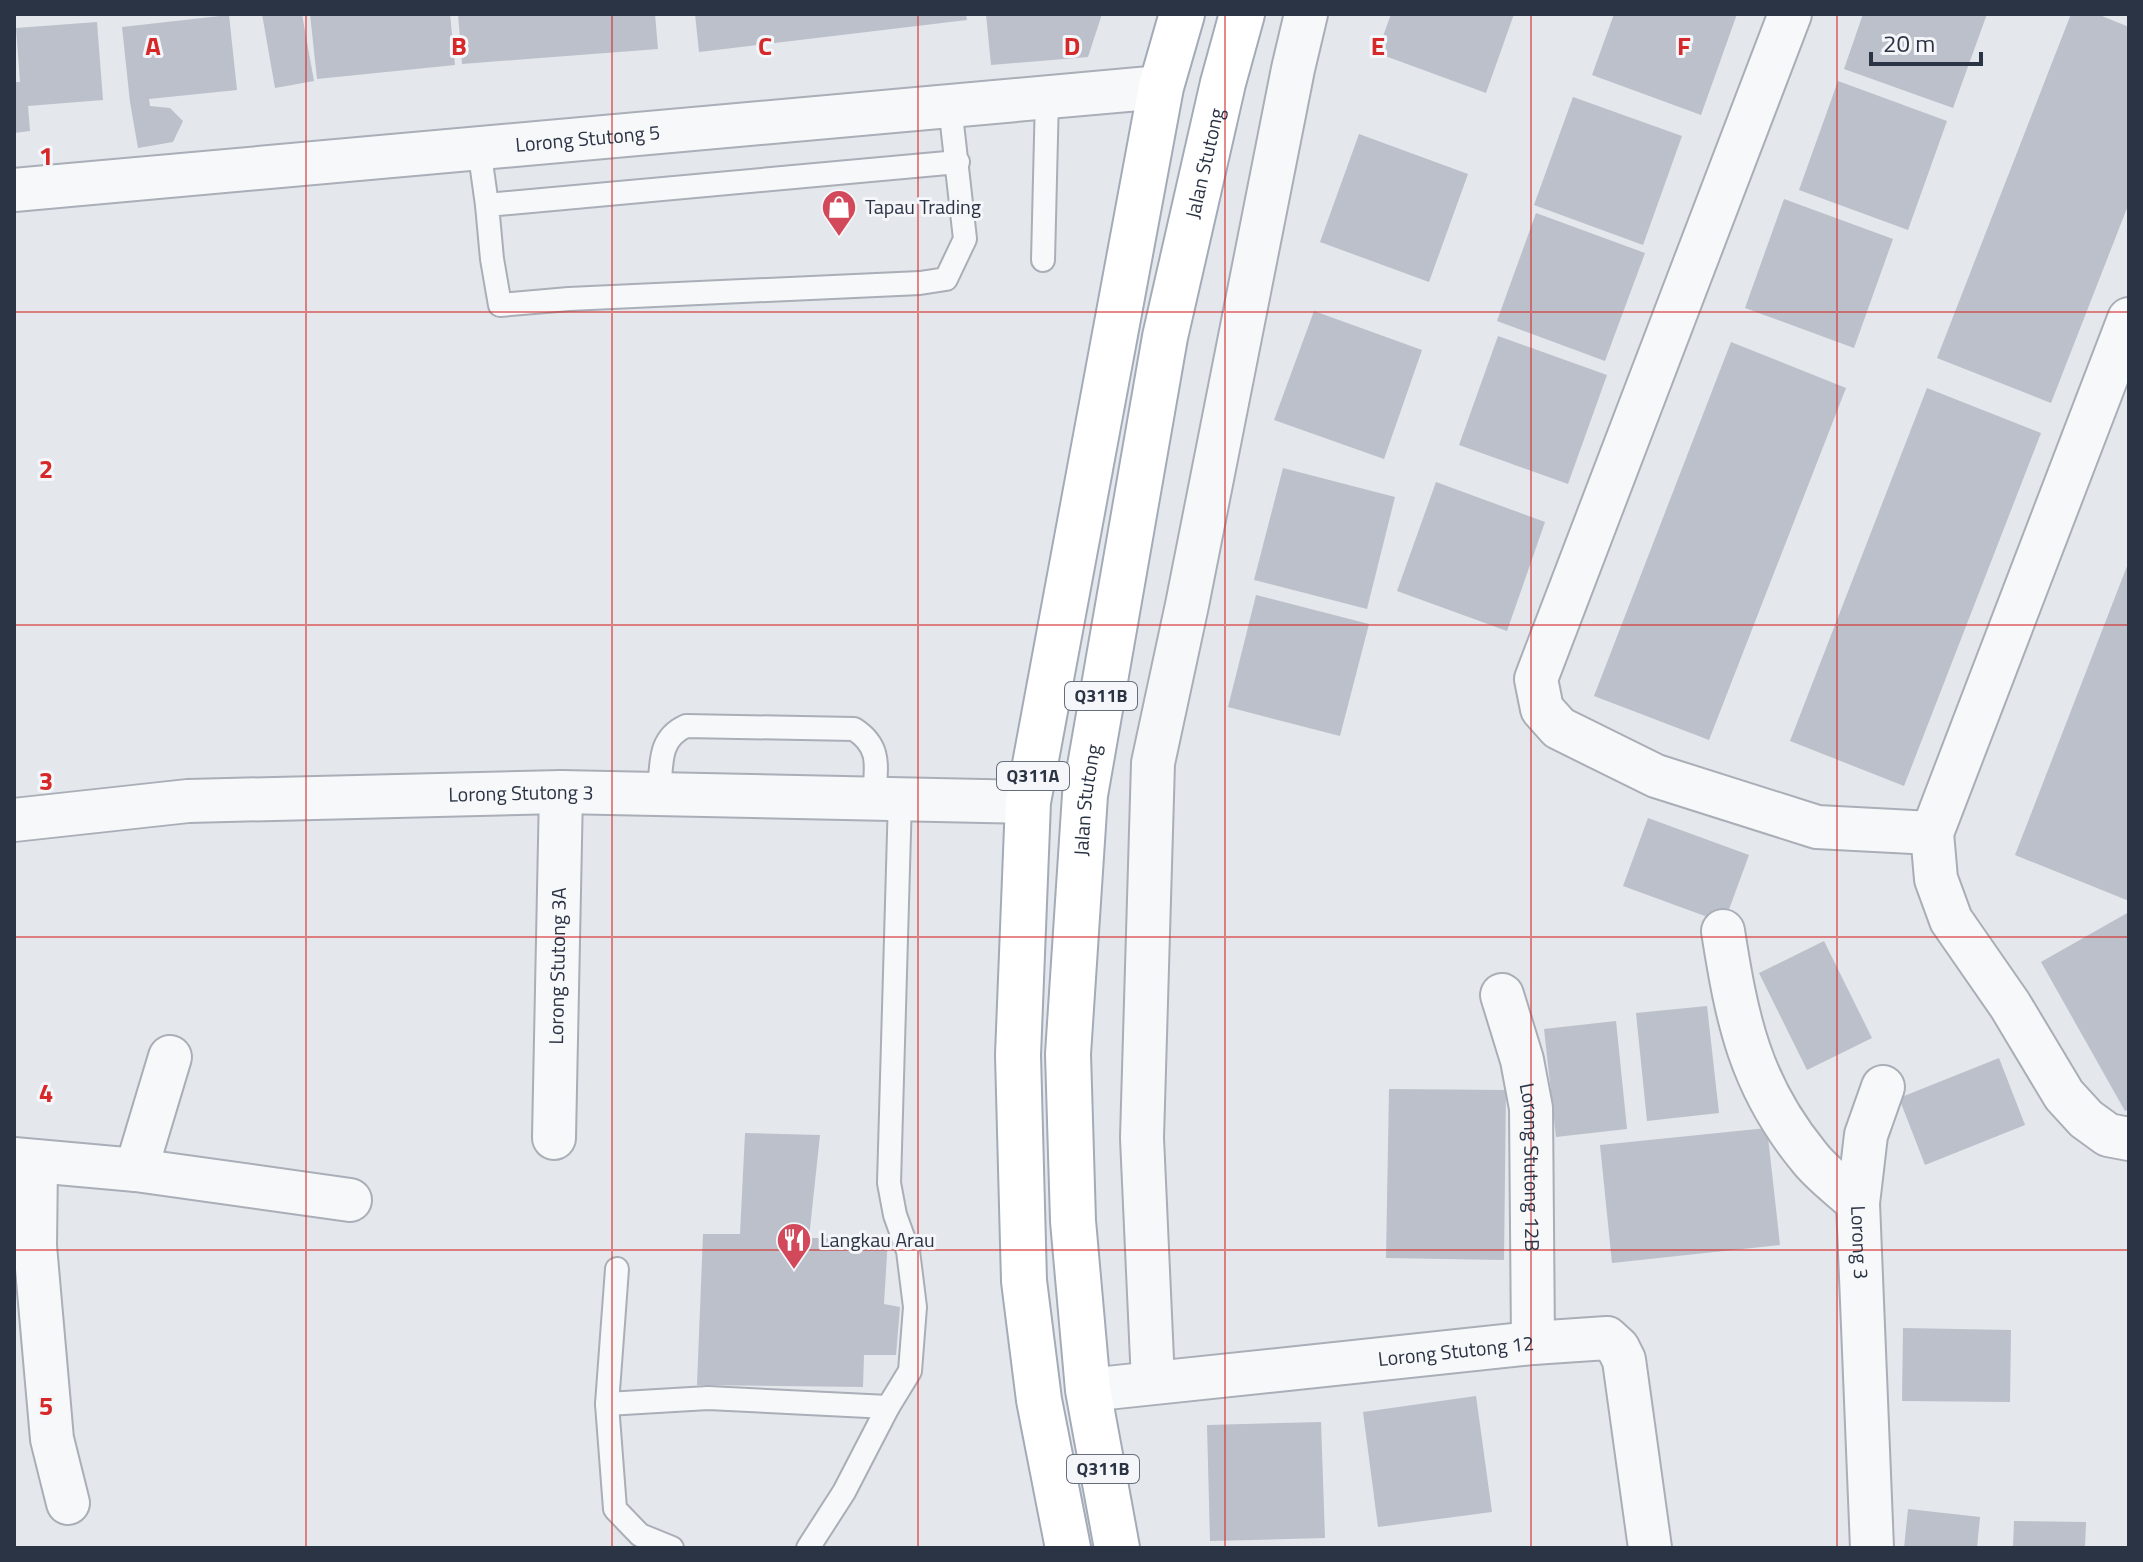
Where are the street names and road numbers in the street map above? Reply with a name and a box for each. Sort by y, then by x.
street label: Jalan Stutong [1177,105,1232,222]
street label: Lorong Stutong 5 [514,116,661,160]
road number: Q311B [1065,682,1137,710]
street label: Jalan Stutong [1065,742,1109,857]
road number: Q311A [997,762,1069,790]
street label: Lorong Stutong 3 [448,776,594,810]
street label: Lorong Stutong 3A [540,887,574,1045]
street label: Lorong Stutong 12B [1512,1080,1548,1252]
street label: Lorong 3 [1843,1205,1877,1280]
street label: Lorong Stutong 12 [1376,1327,1535,1374]
road number: Q311B [1067,1455,1139,1483]

